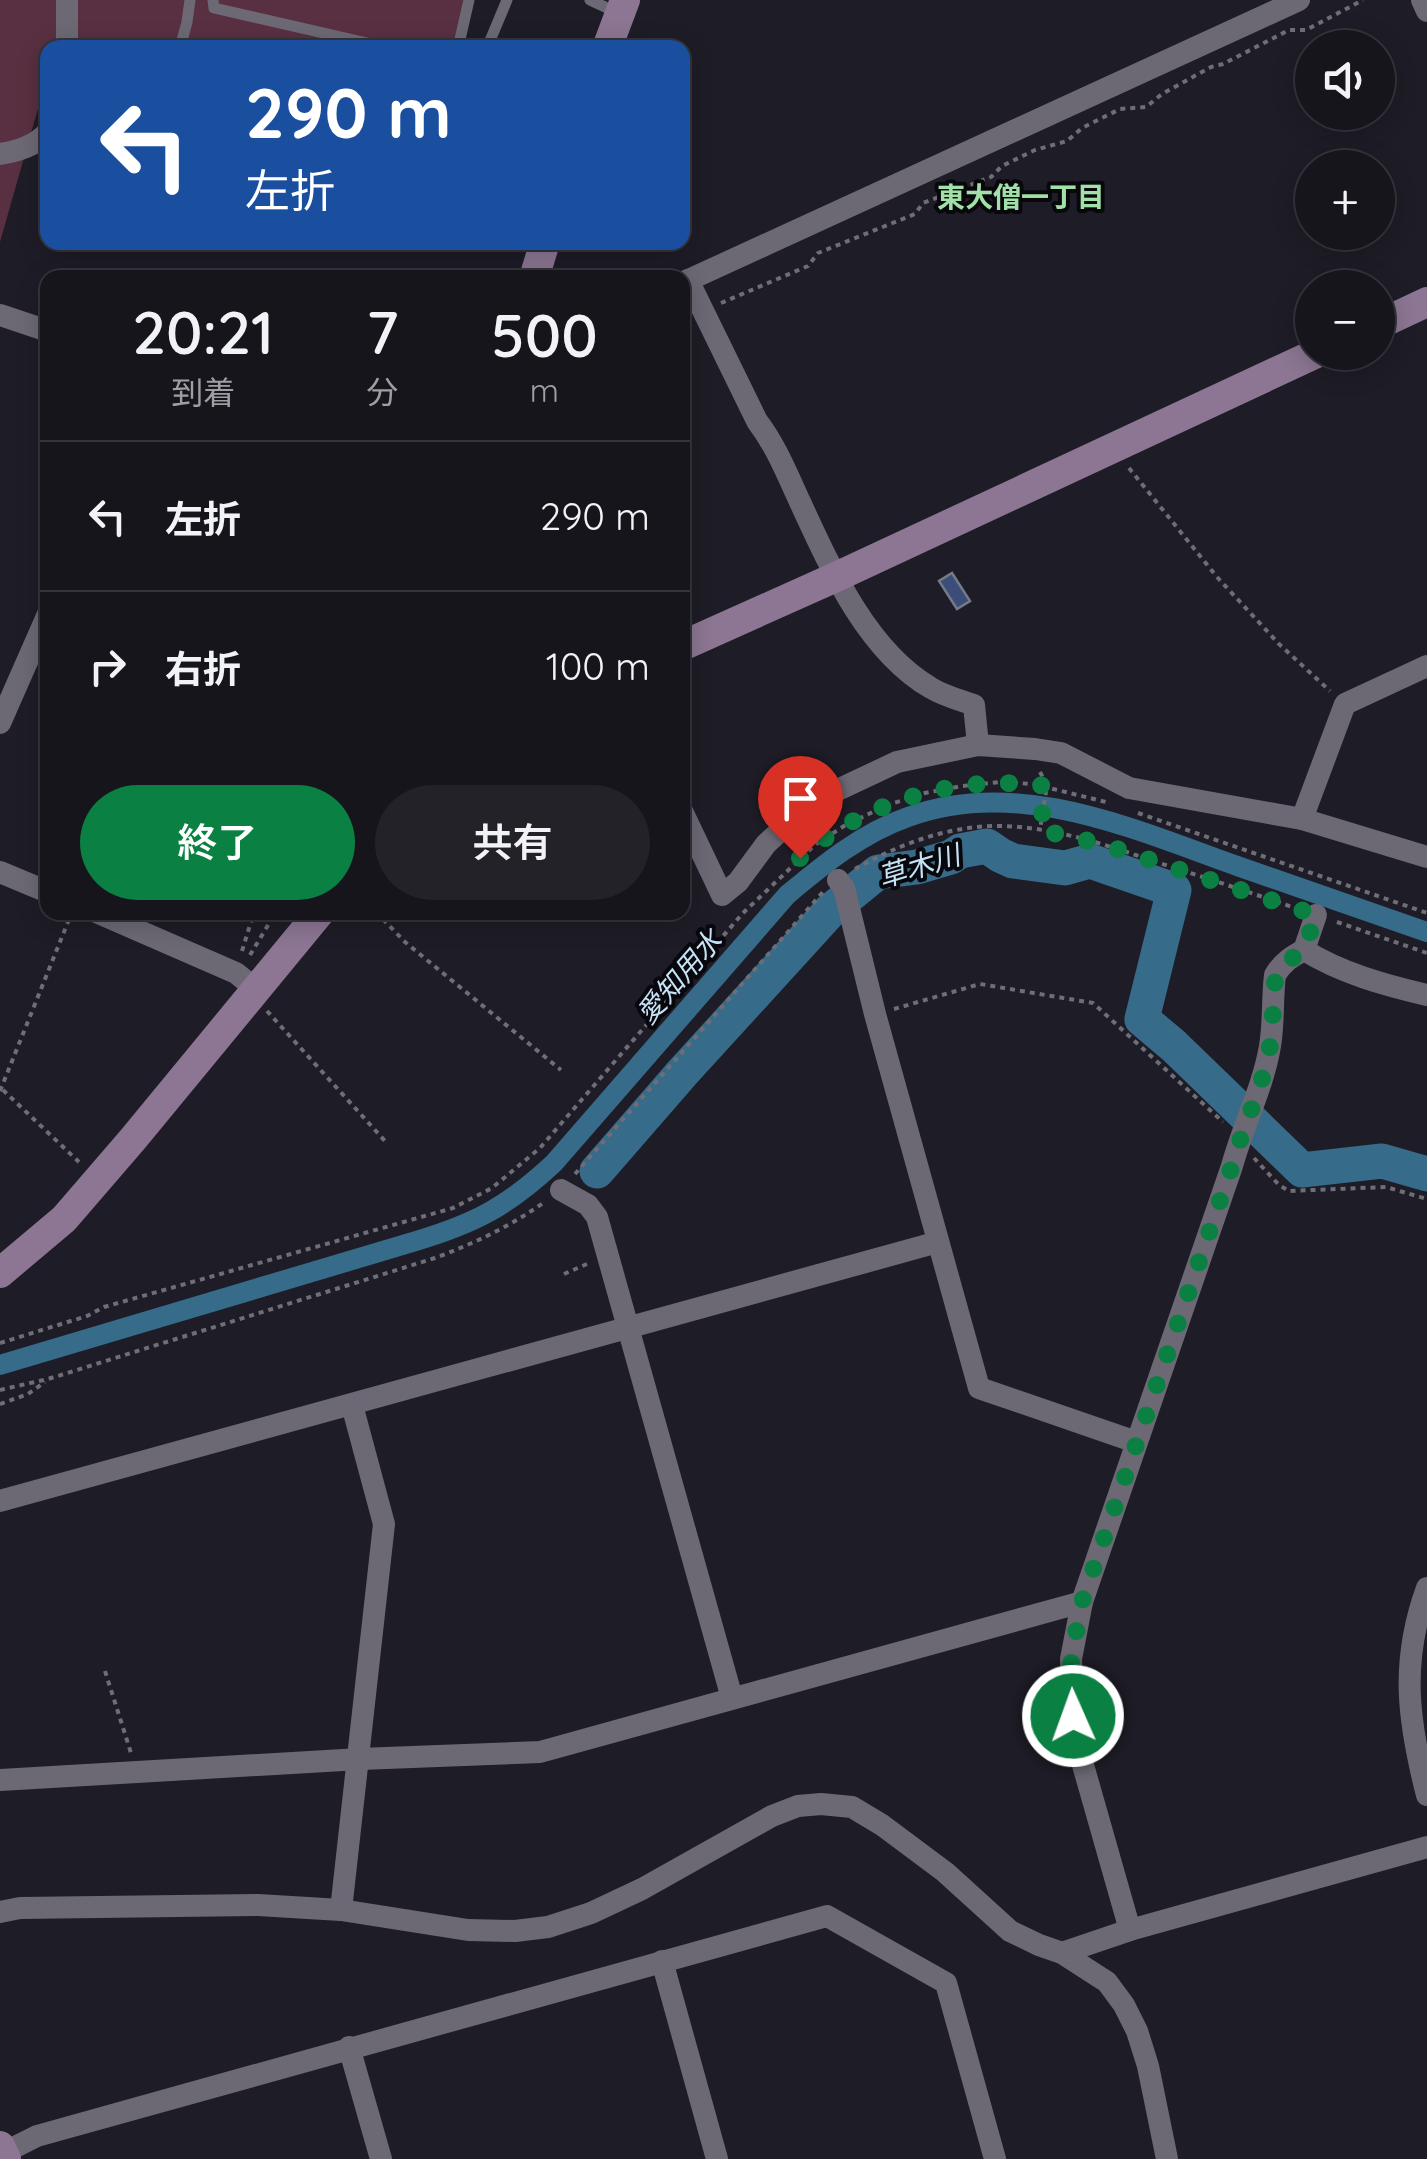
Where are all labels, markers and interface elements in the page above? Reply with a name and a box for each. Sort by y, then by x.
map controls [1295,30,1395,370]
button: sound [1295,30,1395,130]
text: 290 m [245,68,452,156]
icon: left [80,80,210,210]
button: + [1295,150,1395,250]
text: 左折 [245,162,335,218]
district label: 東大僧一丁目 [937,179,1105,214]
button: − [1295,270,1395,370]
text: 20:21 [132,294,274,369]
text: 7 [366,294,399,369]
text: 500 [491,297,598,372]
text: m [530,370,559,410]
text: 到着 [171,372,235,412]
text: 分 [366,372,398,412]
icon: left [80,489,135,544]
text: 290 m [540,492,650,540]
text: 左折 [165,495,241,543]
icon: right [80,639,135,694]
text: 100 m [546,642,650,690]
text: 右折 [165,645,241,693]
pin [758,756,843,859]
icon: arrive [773,771,828,826]
button: 終了 [80,785,355,900]
button: 共有 [375,785,650,900]
water label: 草木川 [874,836,967,895]
water label: 愛知用水 [629,921,731,1030]
position arrow [1021,1664,1125,1768]

